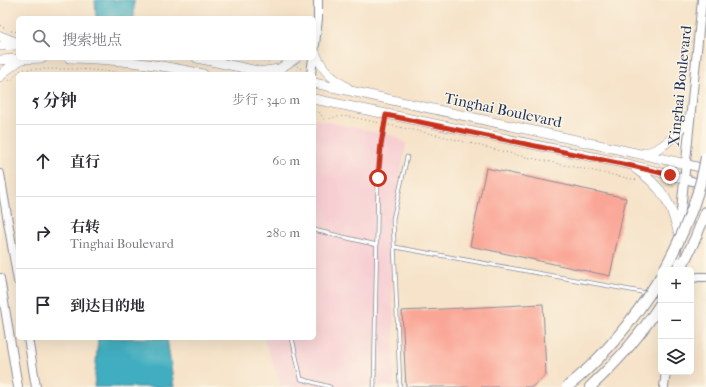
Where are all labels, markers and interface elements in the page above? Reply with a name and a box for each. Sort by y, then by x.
search box [16,16,316,60]
street label: Xinghai Boulevard [665,24,695,147]
icon: search [30,27,52,49]
text: 搜索地点 [62,31,122,49]
street label: Tinghai Boulevard [443,89,564,131]
text: 5 分钟 [32,90,77,110]
text: 步行 · 340 m [232,92,300,107]
icon: ahead [32,150,54,172]
text: 直行 [70,153,100,171]
text: 60 m [272,153,300,168]
route end [661,166,679,184]
route start [369,169,387,187]
text: 右转 [70,218,100,236]
icon: right [32,222,54,244]
text: 280 m [266,225,300,240]
text: Tinghai Boulevard [70,236,174,251]
map controls [658,267,694,375]
button: + [658,267,694,303]
icon: arrive [32,294,54,316]
text: 到达目的地 [70,297,145,315]
button: − [658,303,694,339]
button: layers [658,339,694,375]

